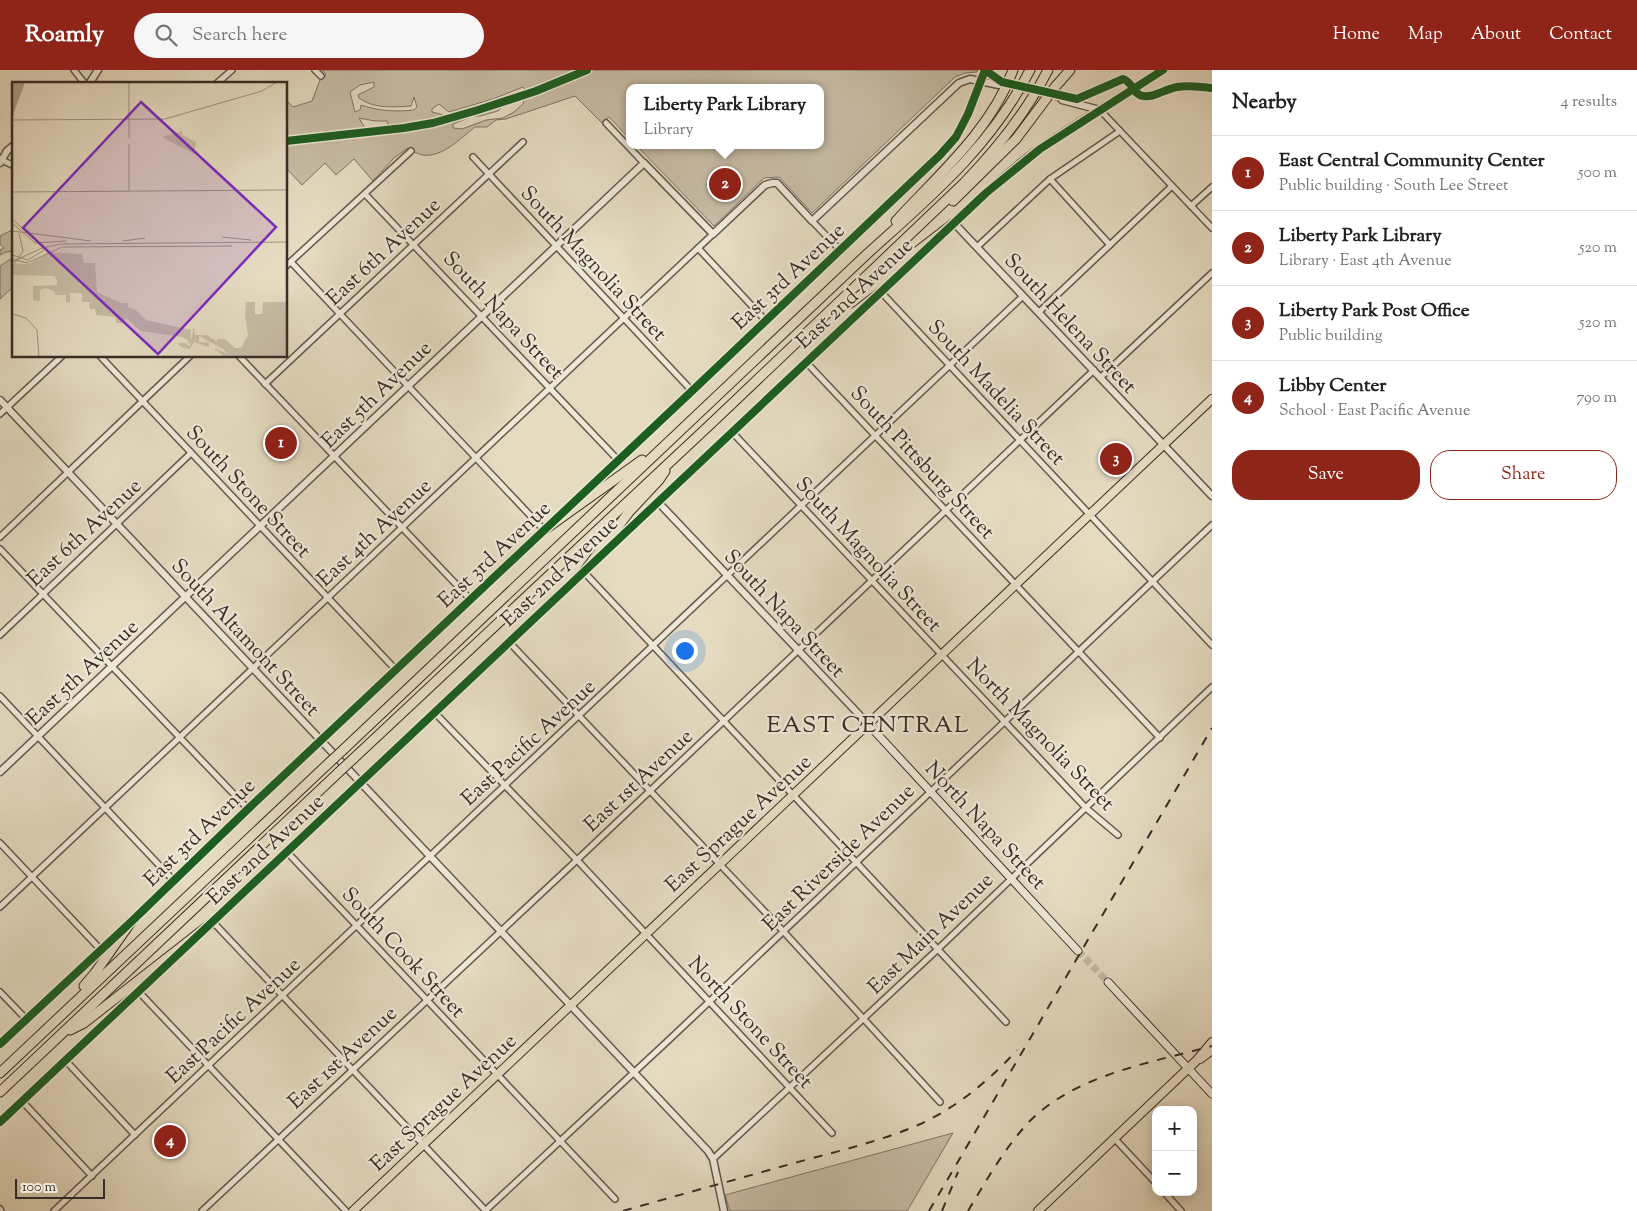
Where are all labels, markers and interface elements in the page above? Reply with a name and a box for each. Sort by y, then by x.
search box [134,13,484,58]
text: Roamly [25,18,104,52]
icon: search [152,21,180,49]
text: Search here [192,22,287,49]
text: Home [1333,22,1380,48]
text: Map [1408,22,1443,48]
text: About [1471,22,1521,48]
text: Contact [1549,22,1612,48]
inset map [12,82,288,358]
popup [626,84,824,149]
text: Nearby [1232,88,1297,118]
text: 4 results [1561,91,1617,114]
text: Liberty Park Library [644,92,806,119]
text: Library [644,119,694,142]
text: East Central Community Center [1279,148,1545,175]
text: 1 [1245,162,1251,185]
text: 500 m [1578,162,1617,185]
pin: 2 [709,165,741,203]
text: Public building · South Lee Street [1279,175,1509,198]
street label: South Magnolia Street [512,180,673,349]
street label: East 6th Avenue [320,191,448,313]
street label: East 3rd Avenue [726,217,853,338]
text: Liberty Park Library [1279,223,1442,250]
street label: East 2nd Avenue [790,232,921,357]
text: 2 [1244,237,1252,260]
text: 520 m [1579,237,1617,260]
street label: South Napa Street [435,245,570,387]
street label: South Helena Street [996,247,1143,401]
text: Library · East 4th Avenue [1279,250,1452,273]
text: Liberty Park Post Office [1279,298,1470,325]
text: 3 [1245,312,1251,335]
text: 520 m [1579,312,1617,335]
street label: South Madelia Street [920,314,1071,473]
text: Public building [1279,325,1383,348]
street label: East 5th Avenue [315,335,439,456]
text: Libby Center [1279,373,1386,400]
street label: South Pittsburg Street [842,380,1001,547]
text: 4 [1244,387,1252,410]
text: 790 m [1576,387,1617,410]
text: School · East Pacific Avenue [1279,400,1470,423]
street label: South Stone Street [178,419,317,565]
pin: 1 [265,424,297,462]
pin: 3 [1100,440,1132,478]
button: Save [1232,450,1420,500]
button: Share [1430,450,1617,500]
street label: South Magnolia Street [787,471,948,640]
street label: East 6th Avenue [21,472,149,594]
street label: East 4th Avenue [311,472,439,594]
street label: East 3rd Avenue [432,495,559,616]
street label: East 2nd Avenue [495,510,626,635]
street label: South Napa Street [716,543,851,685]
street label: South Altamont Street [163,553,326,724]
street label: East 5th Avenue [21,614,146,733]
your location [672,638,698,664]
street label: North Magnolia Street [958,652,1121,819]
street label: East Pacific Avenue [455,673,603,814]
district label: EAST CENTRAL [767,709,970,743]
street label: East 1st Avenue [578,723,701,840]
street label: East Sprague Avenue [659,749,819,900]
street label: North Napa Street [917,755,1052,897]
street label: East 3rd Avenue [138,772,263,895]
street label: East Riverside Avenue [757,778,922,939]
street label: East 2nd Avenue [201,788,332,913]
street label: East Main Avenue [862,867,1001,1002]
street label: South Cook Street [334,881,471,1026]
street label: North Stone Street [680,950,819,1096]
street label: East Pacific Avenue [160,951,308,1092]
street label: East 1st Avenue [282,1000,405,1117]
street label: East Sprague Avenue [364,1028,524,1179]
map controls [1152,1106,1197,1196]
button: + [1152,1106,1197,1151]
pin: 4 [154,1122,186,1160]
button: − [1152,1151,1197,1196]
scale bar [15,1176,105,1199]
text: 100 m [22,1178,56,1198]

